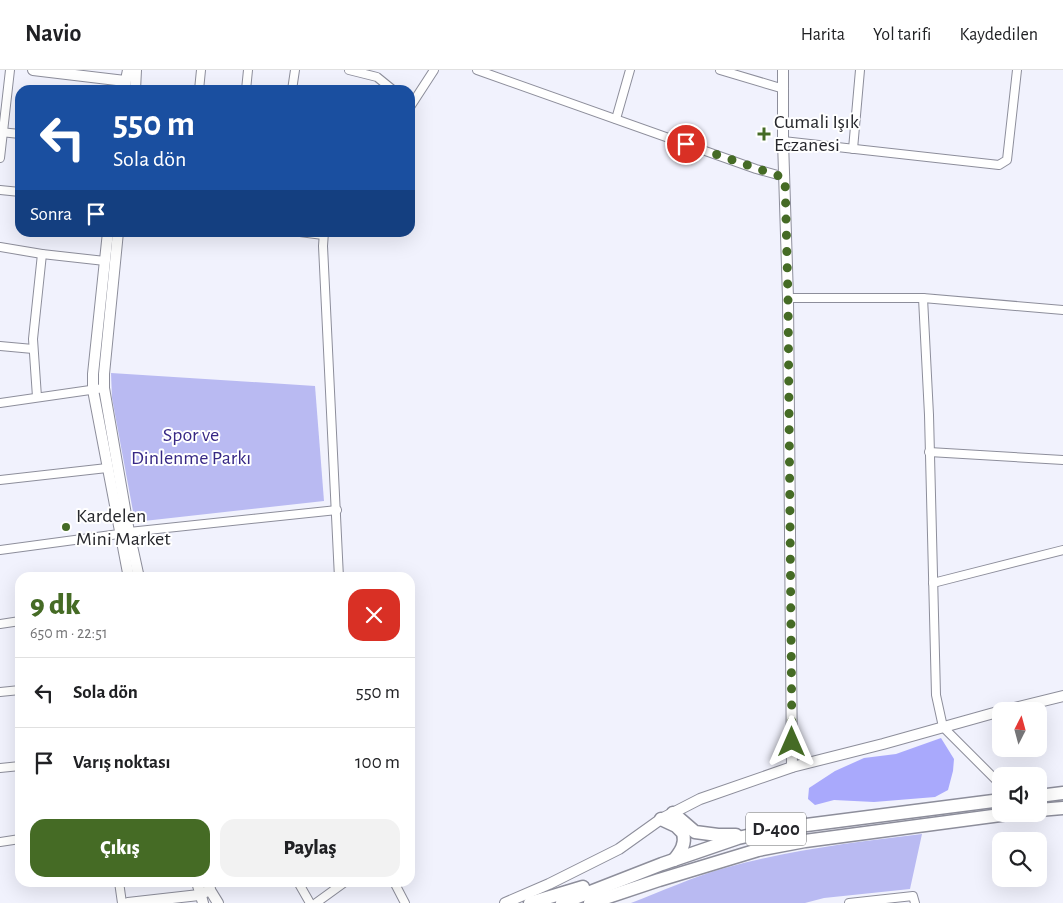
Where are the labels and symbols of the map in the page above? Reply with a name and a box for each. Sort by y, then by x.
place label: Cumali Işık Eczanesi [774,112,859,155]
pin [665,123,707,165]
marker: Cumali Işık Eczanesi [758,128,770,140]
park label: Spor ve Dinlenme Parkı [131,425,251,468]
place label: Kardelen Mini Market [76,506,171,549]
marker: Kardelen Mini Market [60,521,72,533]
north arrow [992,702,1048,758]
position arrow [765,715,817,767]
road number: D-400 [746,812,806,846]

